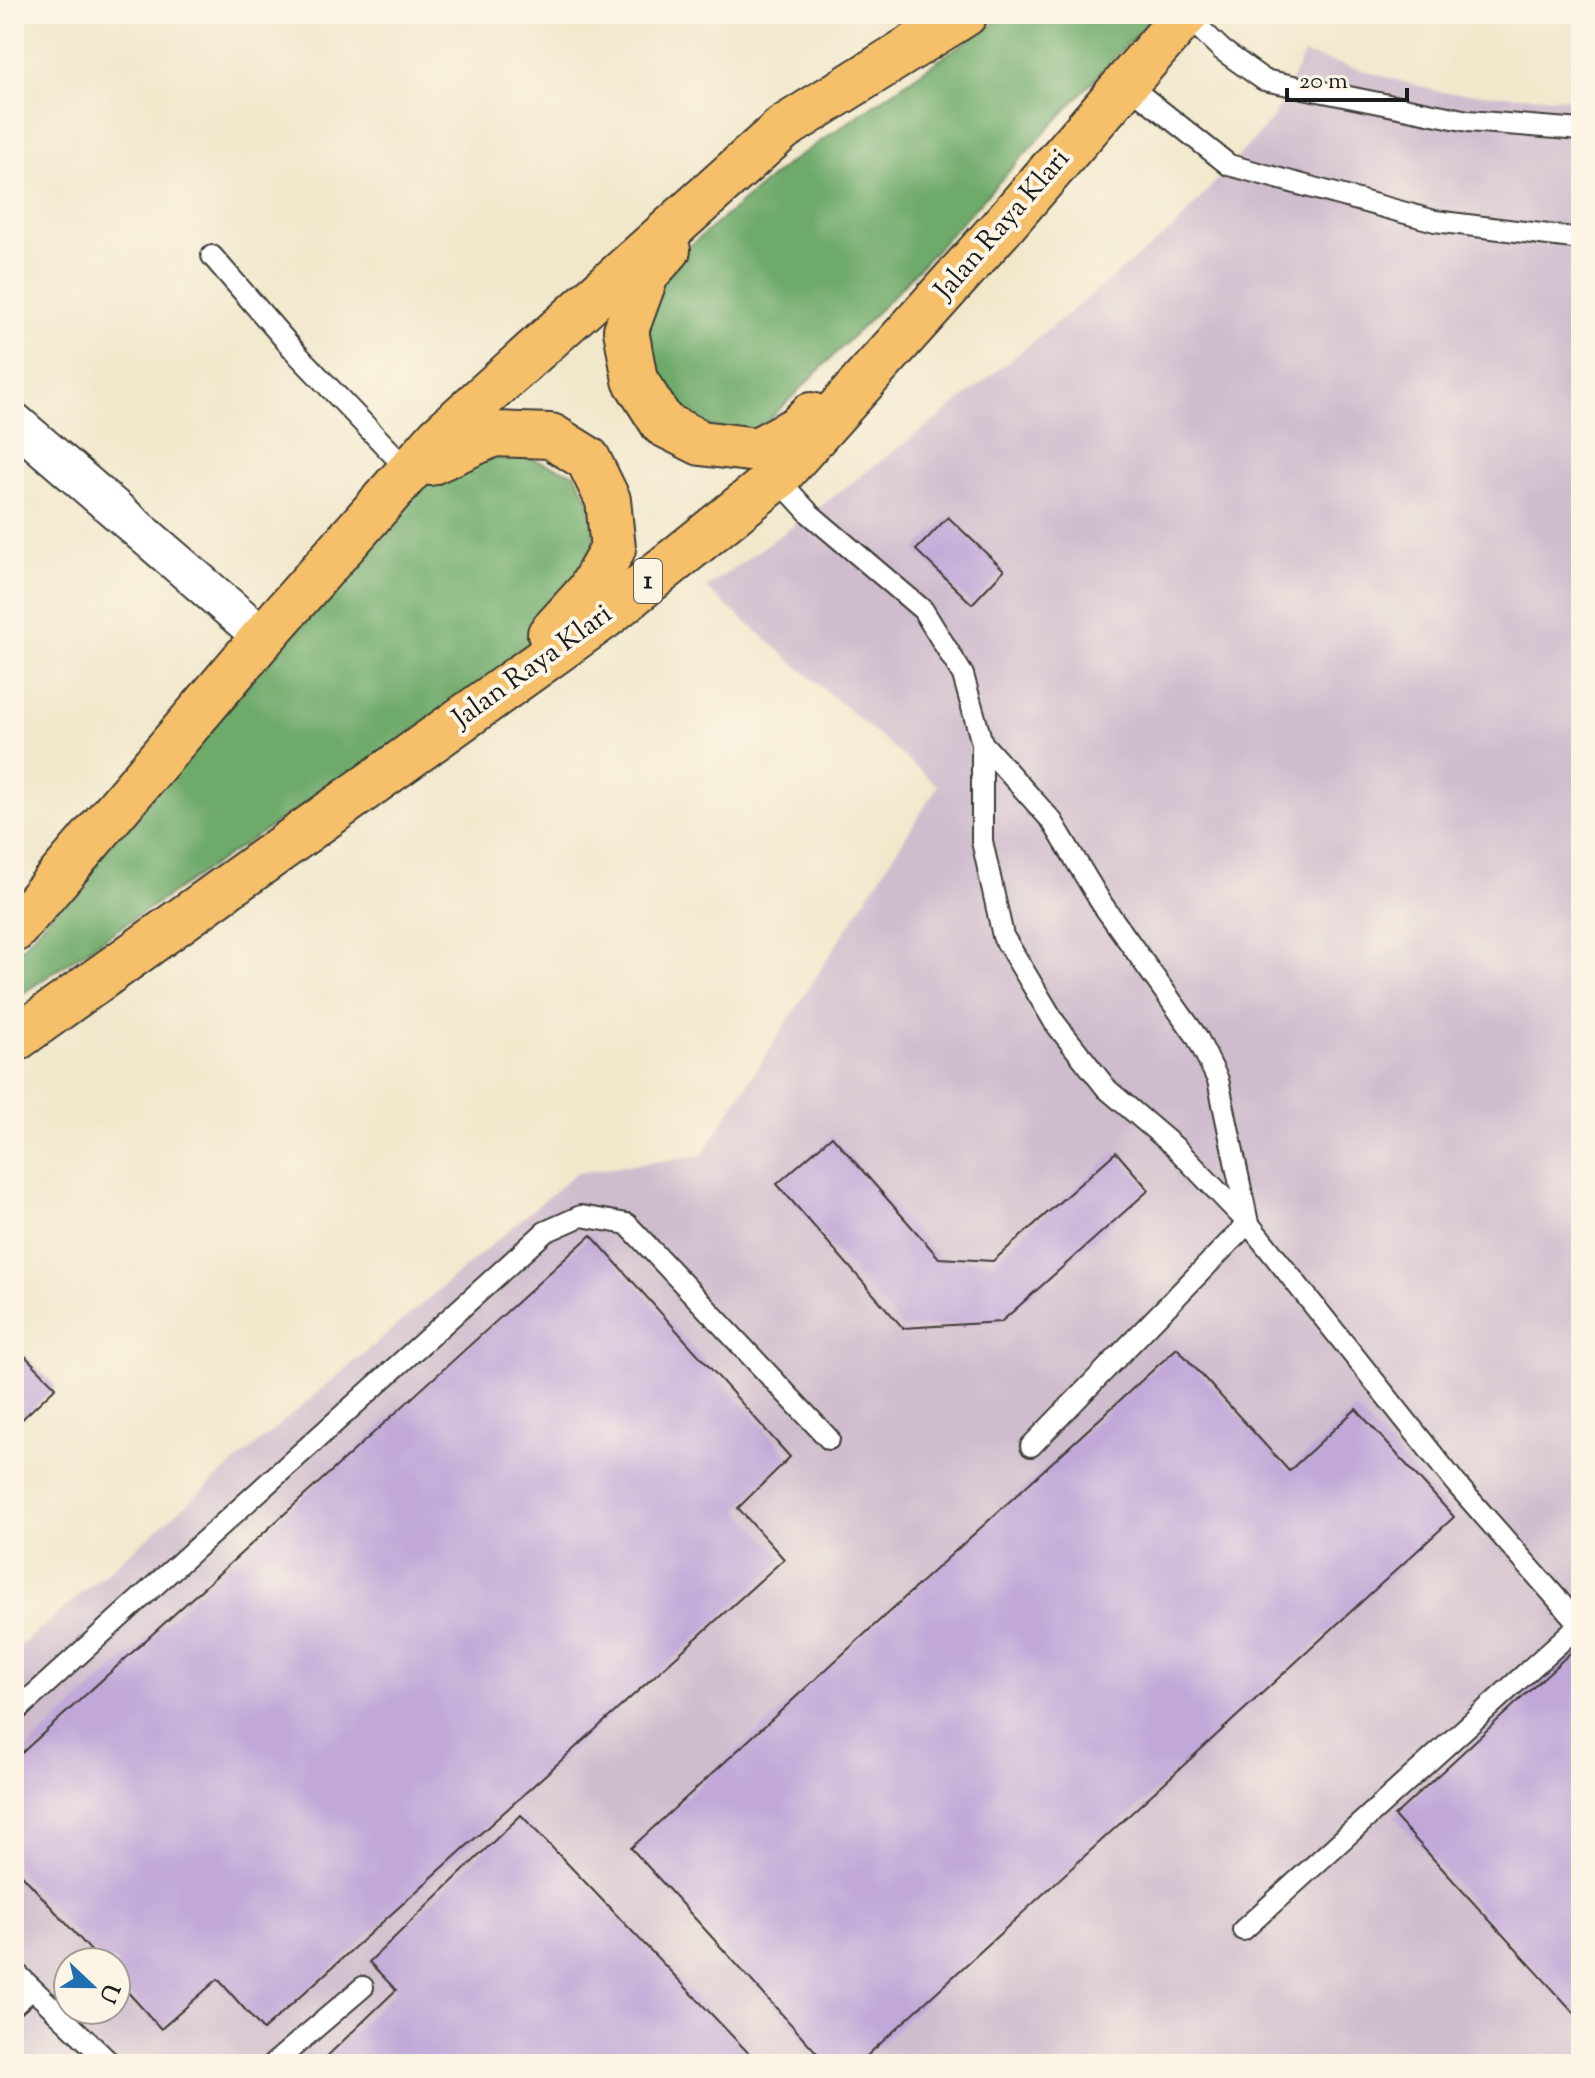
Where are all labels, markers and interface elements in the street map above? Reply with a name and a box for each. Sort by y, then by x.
scale bar [1287,52,1407,102]
text: 20 m [1299,65,1348,99]
street label: Jalan Raya Klari [925,141,1080,311]
road number: 1 [634,559,662,603]
street label: Jalan Raya Klari [443,595,621,740]
north arrow [52,1946,132,2026]
text: U [90,1978,126,2007]

